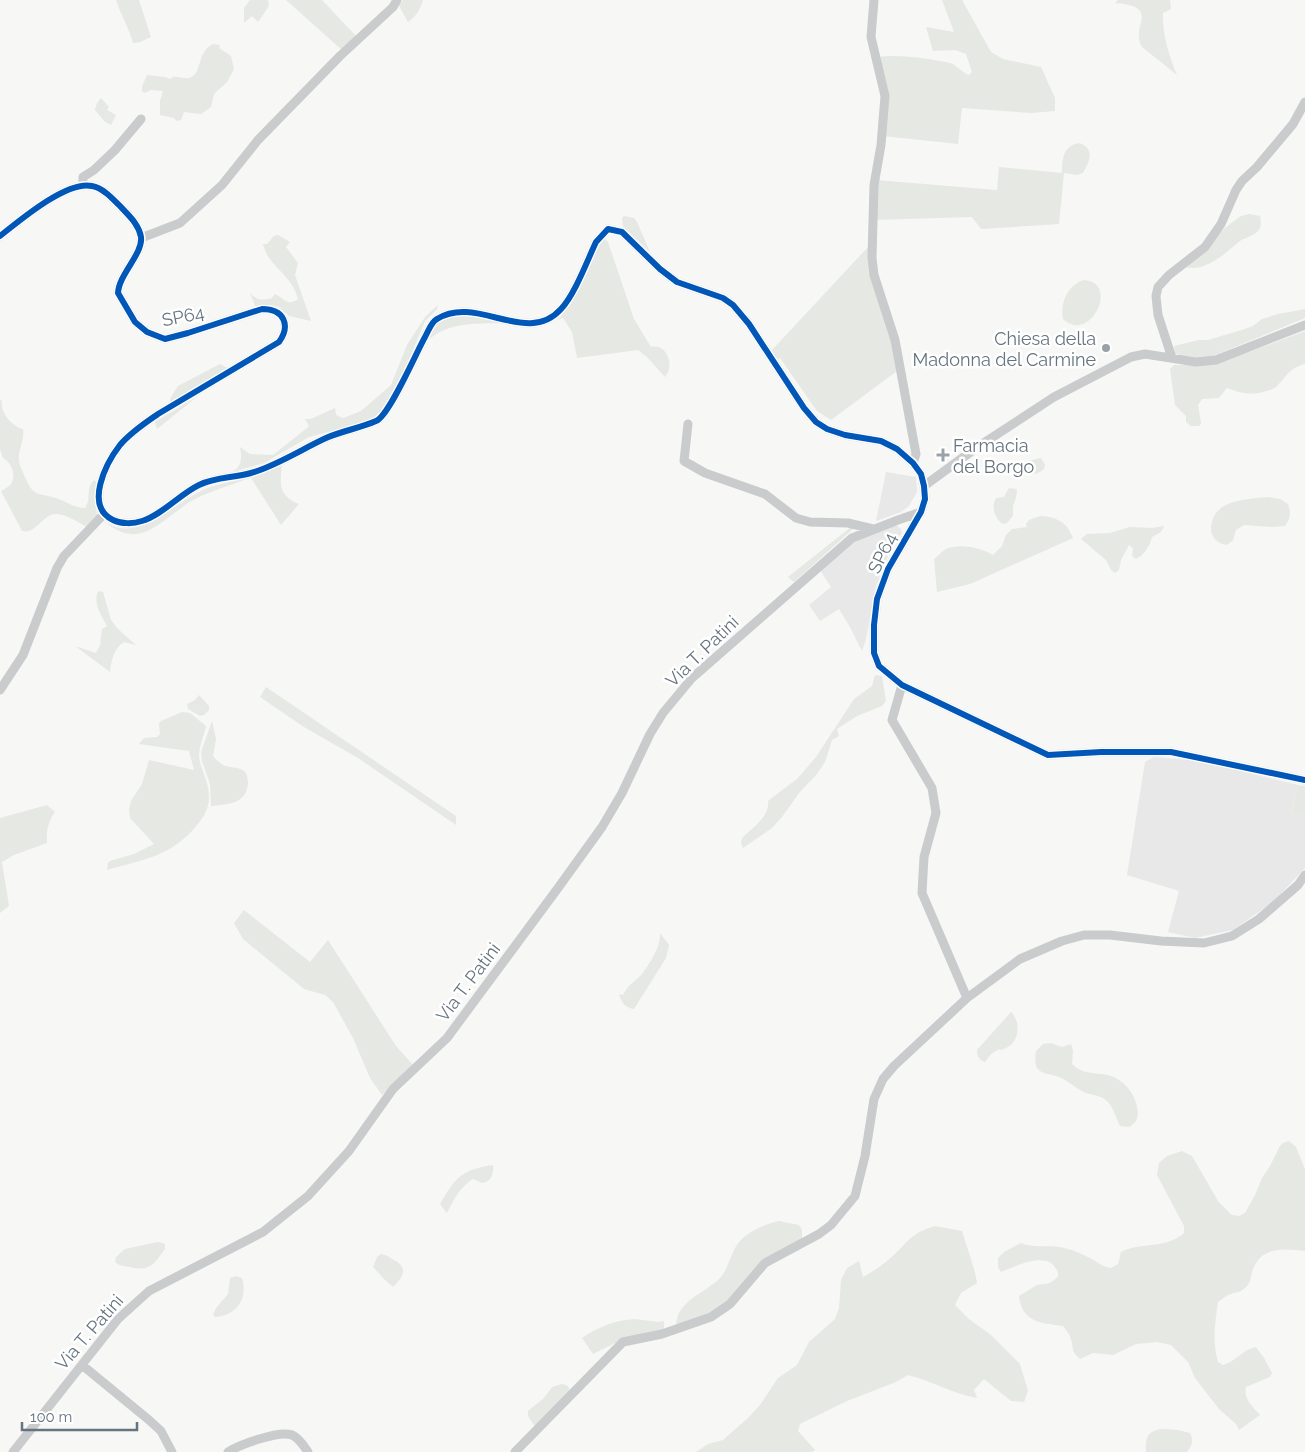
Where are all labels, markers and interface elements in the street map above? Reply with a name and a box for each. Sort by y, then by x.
street label: SP64 [160,302,206,330]
place label: Chiesa della Madonna del Carmine [912,328,1096,370]
marker: Chiesa della Madonna del Carmine [1100,342,1112,354]
place label: Farmacia del Borgo [953,435,1035,477]
marker: Farmacia del Borgo [937,449,949,461]
street label: SP64 [863,529,901,577]
street label: Via T. Patini [661,611,743,691]
street label: Via T. Patini [432,939,504,1025]
street label: Via T. Patini [51,1290,127,1374]
scale bar [22,1400,138,1432]
text: 100 m [30,1408,72,1426]

